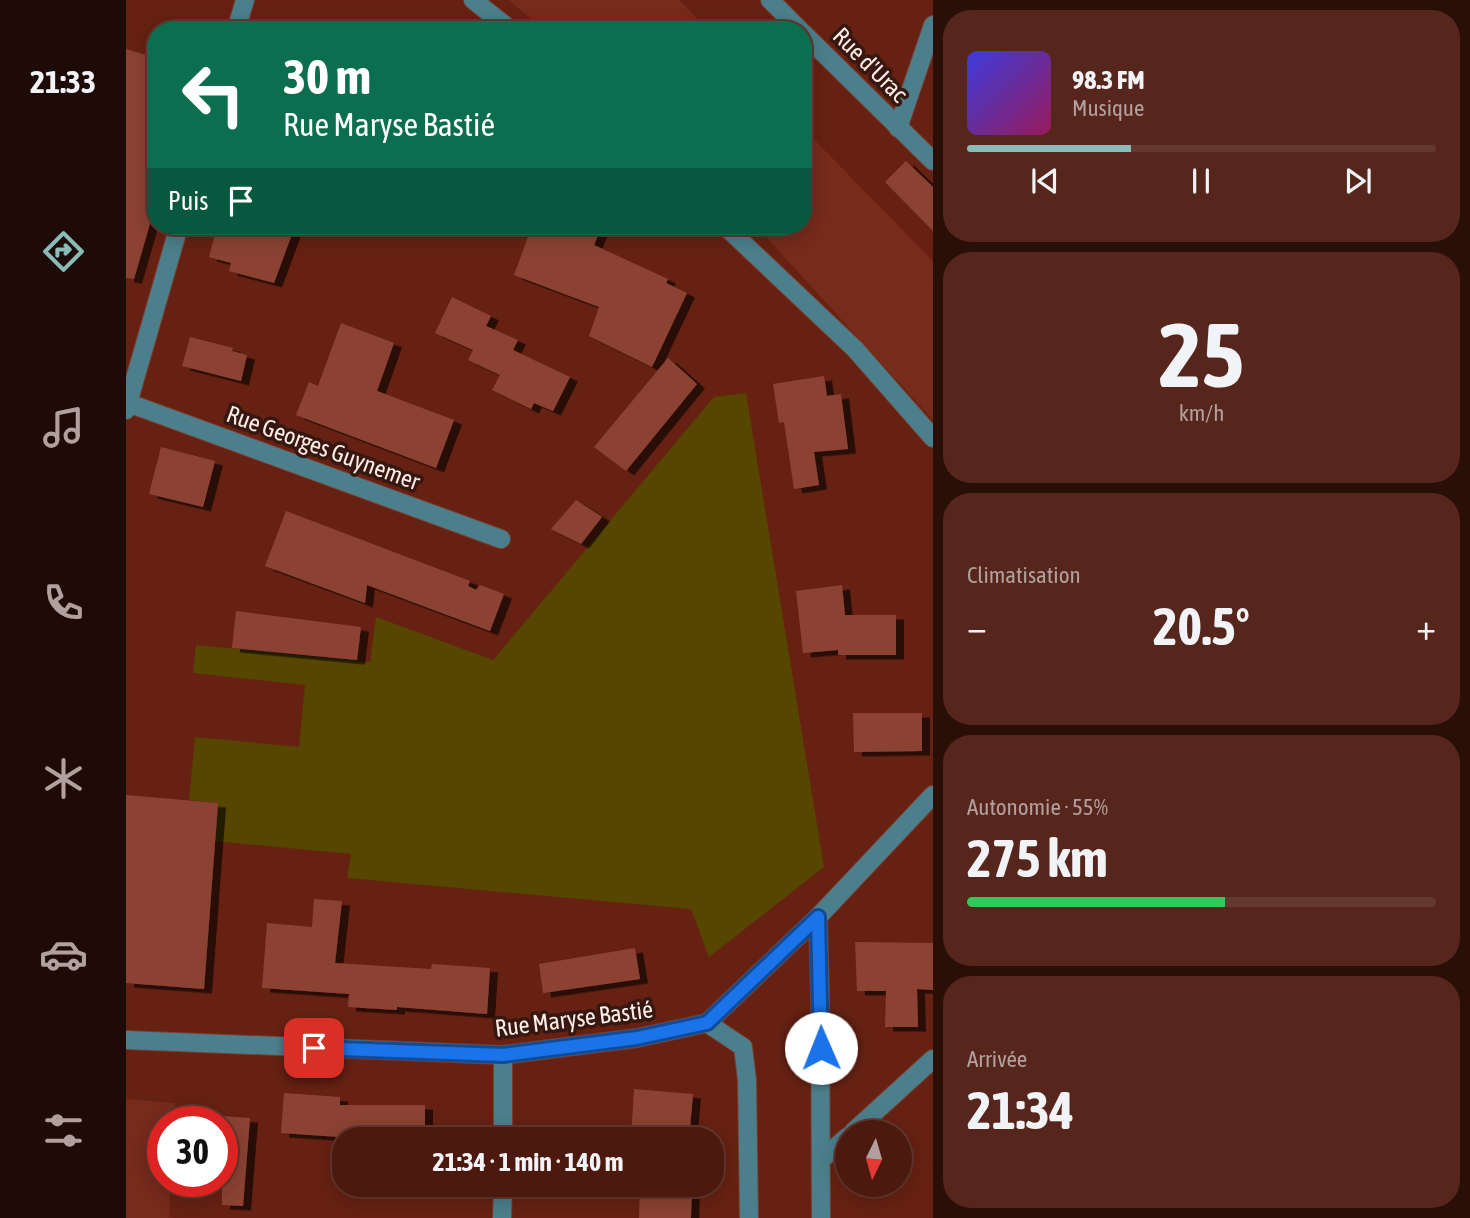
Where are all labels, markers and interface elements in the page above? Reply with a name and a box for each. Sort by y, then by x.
street label: Rue d'Urac [828,22,913,107]
text: 30 m [283,48,371,104]
icon: left [168,49,259,140]
text: 21:33 [30,63,96,100]
text: 98.3 FM [1072,65,1145,95]
text: Musique [1072,95,1144,121]
text: Rue Maryse Bastié [283,106,495,143]
icon: previous [1026,162,1064,200]
icon: pause [1182,162,1220,200]
icon: next [1339,162,1377,200]
icon: arrive [222,182,260,220]
text: Puis [168,186,208,216]
icon: directions [39,227,88,276]
text: 25 [1159,302,1244,406]
street label: Rue Georges Guynemer [223,400,424,495]
text: km/h [1179,400,1224,426]
icon: music [39,403,88,452]
text: Climatisation [967,562,1081,588]
icon: phone [39,578,88,627]
text: 20.5° [1153,596,1250,656]
text: − [967,605,987,648]
text: + [1416,605,1436,648]
icon: climate [39,754,88,803]
text: Autonomie · 55% [967,794,1108,820]
text: 275 km [967,828,1108,888]
icon: car [39,930,88,979]
street label: Rue Maryse Bastié [493,995,654,1042]
position arrow [784,1011,858,1085]
pin [284,1018,344,1078]
icon: arrive [295,1029,333,1067]
text: Arrivée [967,1046,1027,1072]
text: 21:34 [967,1080,1074,1140]
icon: filters [39,1106,88,1155]
speed limit sign: 30 [147,1106,238,1197]
north arrow [835,1120,912,1197]
map controls [835,1120,912,1197]
text: 21:34 · 1 min · 140 m [433,1147,623,1177]

